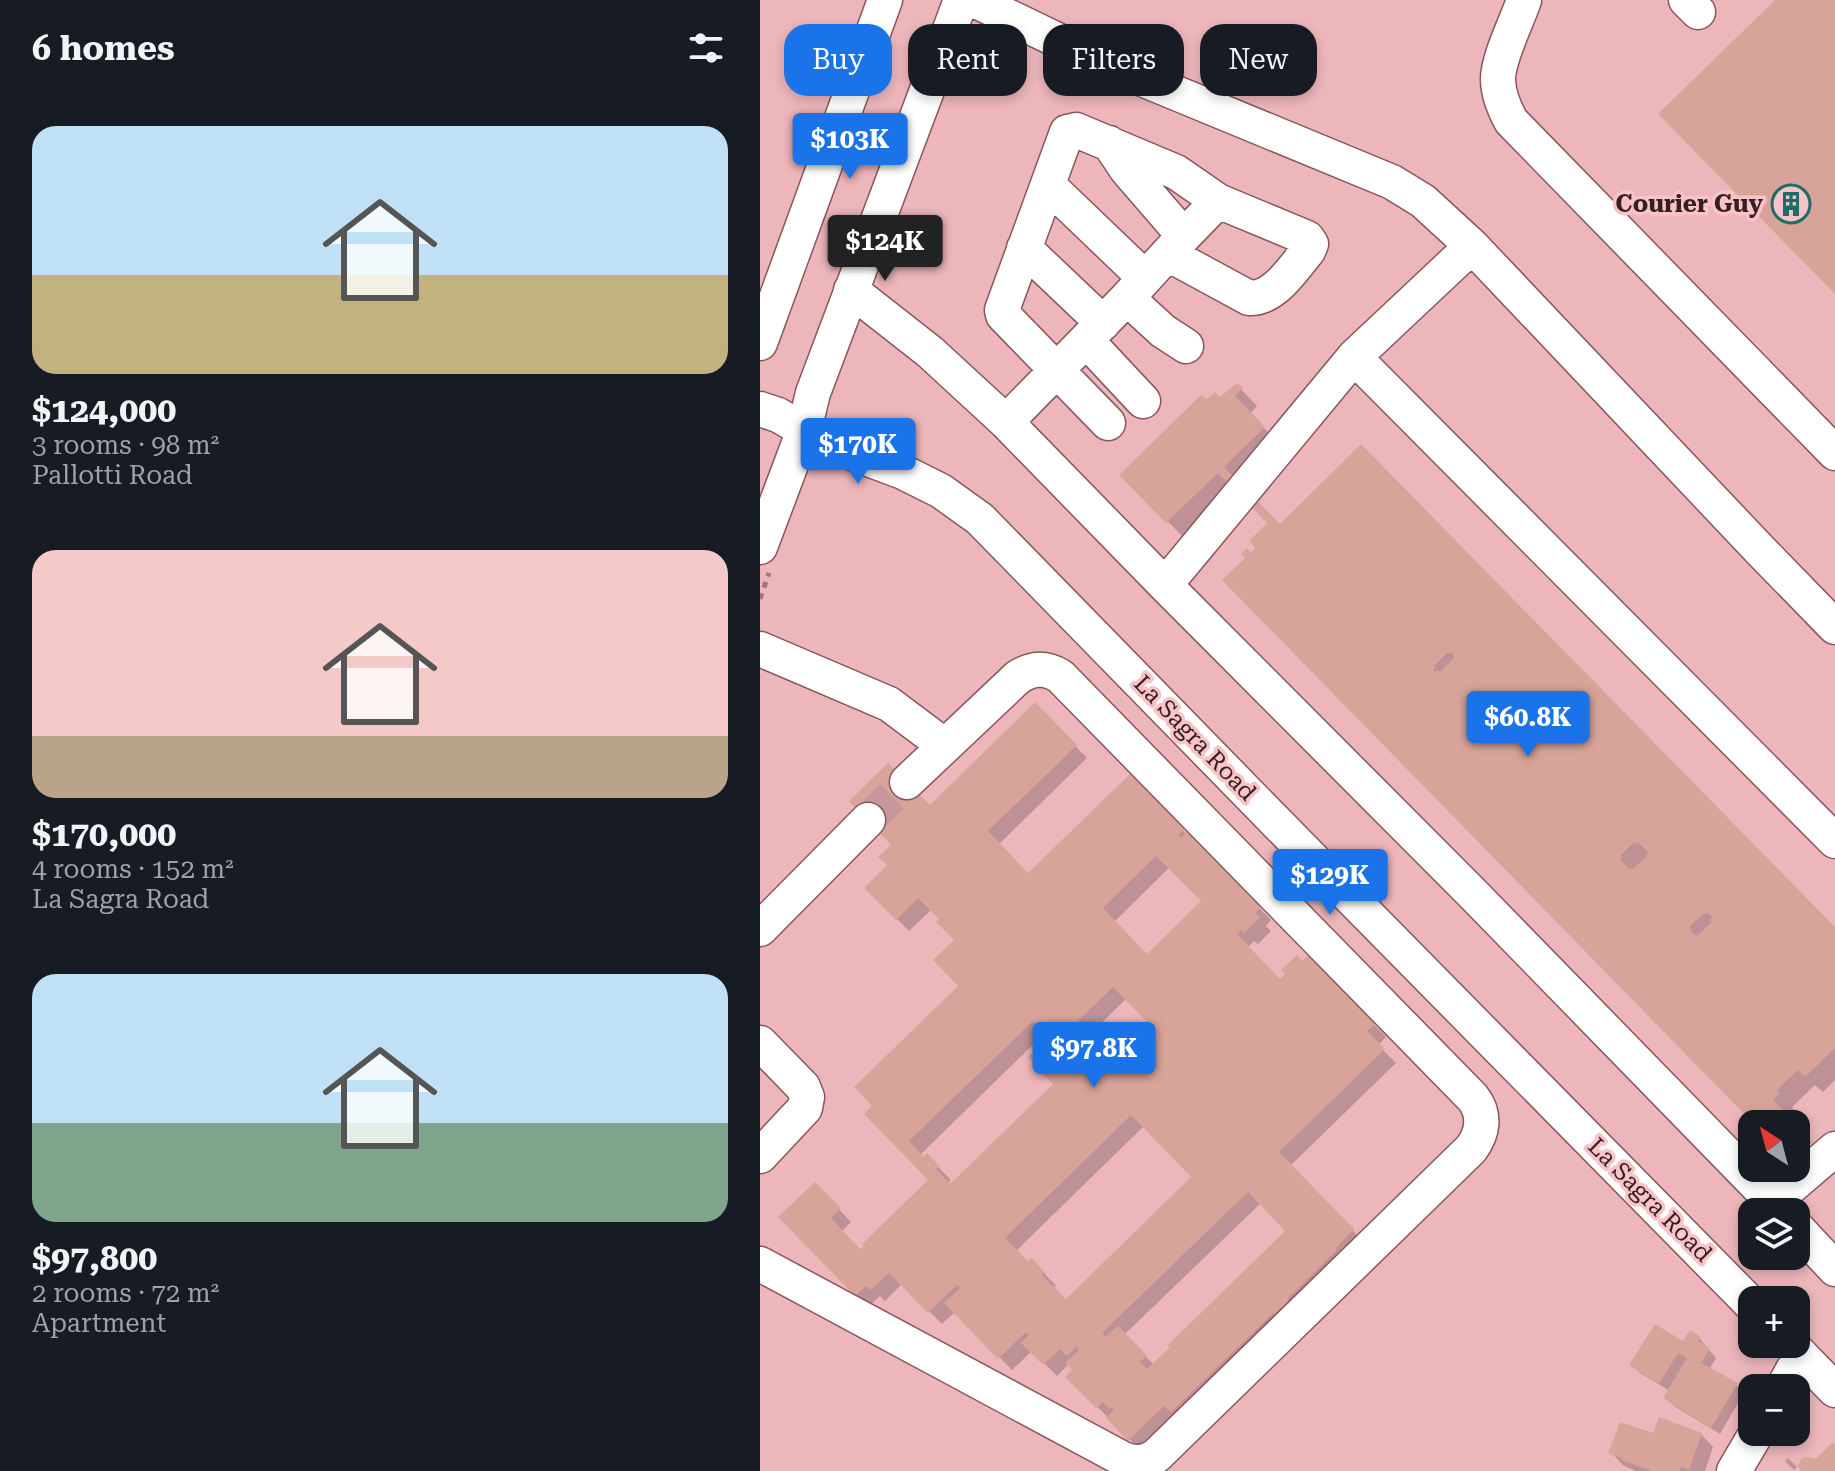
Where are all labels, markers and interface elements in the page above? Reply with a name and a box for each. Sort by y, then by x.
chip: Buy [784,24,892,96]
chip: Rent [908,24,1027,96]
chip: Filters [1043,24,1184,96]
chip: New [1200,24,1317,96]
icon: filters [684,26,728,70]
text: 6 homes [32,28,175,68]
pin: $103K [794,113,906,181]
text: $103K [811,124,889,154]
icon: home [308,178,452,322]
building icon: Courier Guy [1770,183,1812,225]
place label: Courier Guy [1616,190,1763,218]
pin: $124K [829,215,941,283]
text: $124K [846,226,924,256]
text: $124,000 [32,390,176,430]
pin: $170K [802,418,914,486]
text: $170K [819,429,897,459]
text: 3 rooms · 98 m² [32,430,219,460]
text: Pallotti Road [32,460,193,490]
icon: home [308,602,452,746]
street label: La Sagra Road [1128,669,1262,807]
pin: $60.8K [1463,691,1593,759]
text: $60.8K [1485,702,1571,732]
text: $170,000 [32,814,176,854]
pin: $129K [1274,849,1386,917]
text: 4 rooms · 152 m² [32,854,234,884]
text: $129K [1291,860,1369,890]
text: La Sagra Road [32,884,209,914]
pin: $97.8K [1029,1022,1159,1090]
icon: home [308,1026,452,1170]
text: $97.8K [1051,1033,1137,1063]
north arrow [1738,1110,1810,1182]
map controls [1738,1110,1810,1446]
street label: La Sagra Road [1582,1132,1718,1268]
button: layers [1738,1198,1810,1270]
text: $97,800 [32,1238,157,1278]
text: 2 rooms · 72 m² [32,1278,219,1308]
button: + [1738,1286,1810,1358]
text: Apartment [32,1308,166,1338]
button: − [1738,1374,1810,1446]

